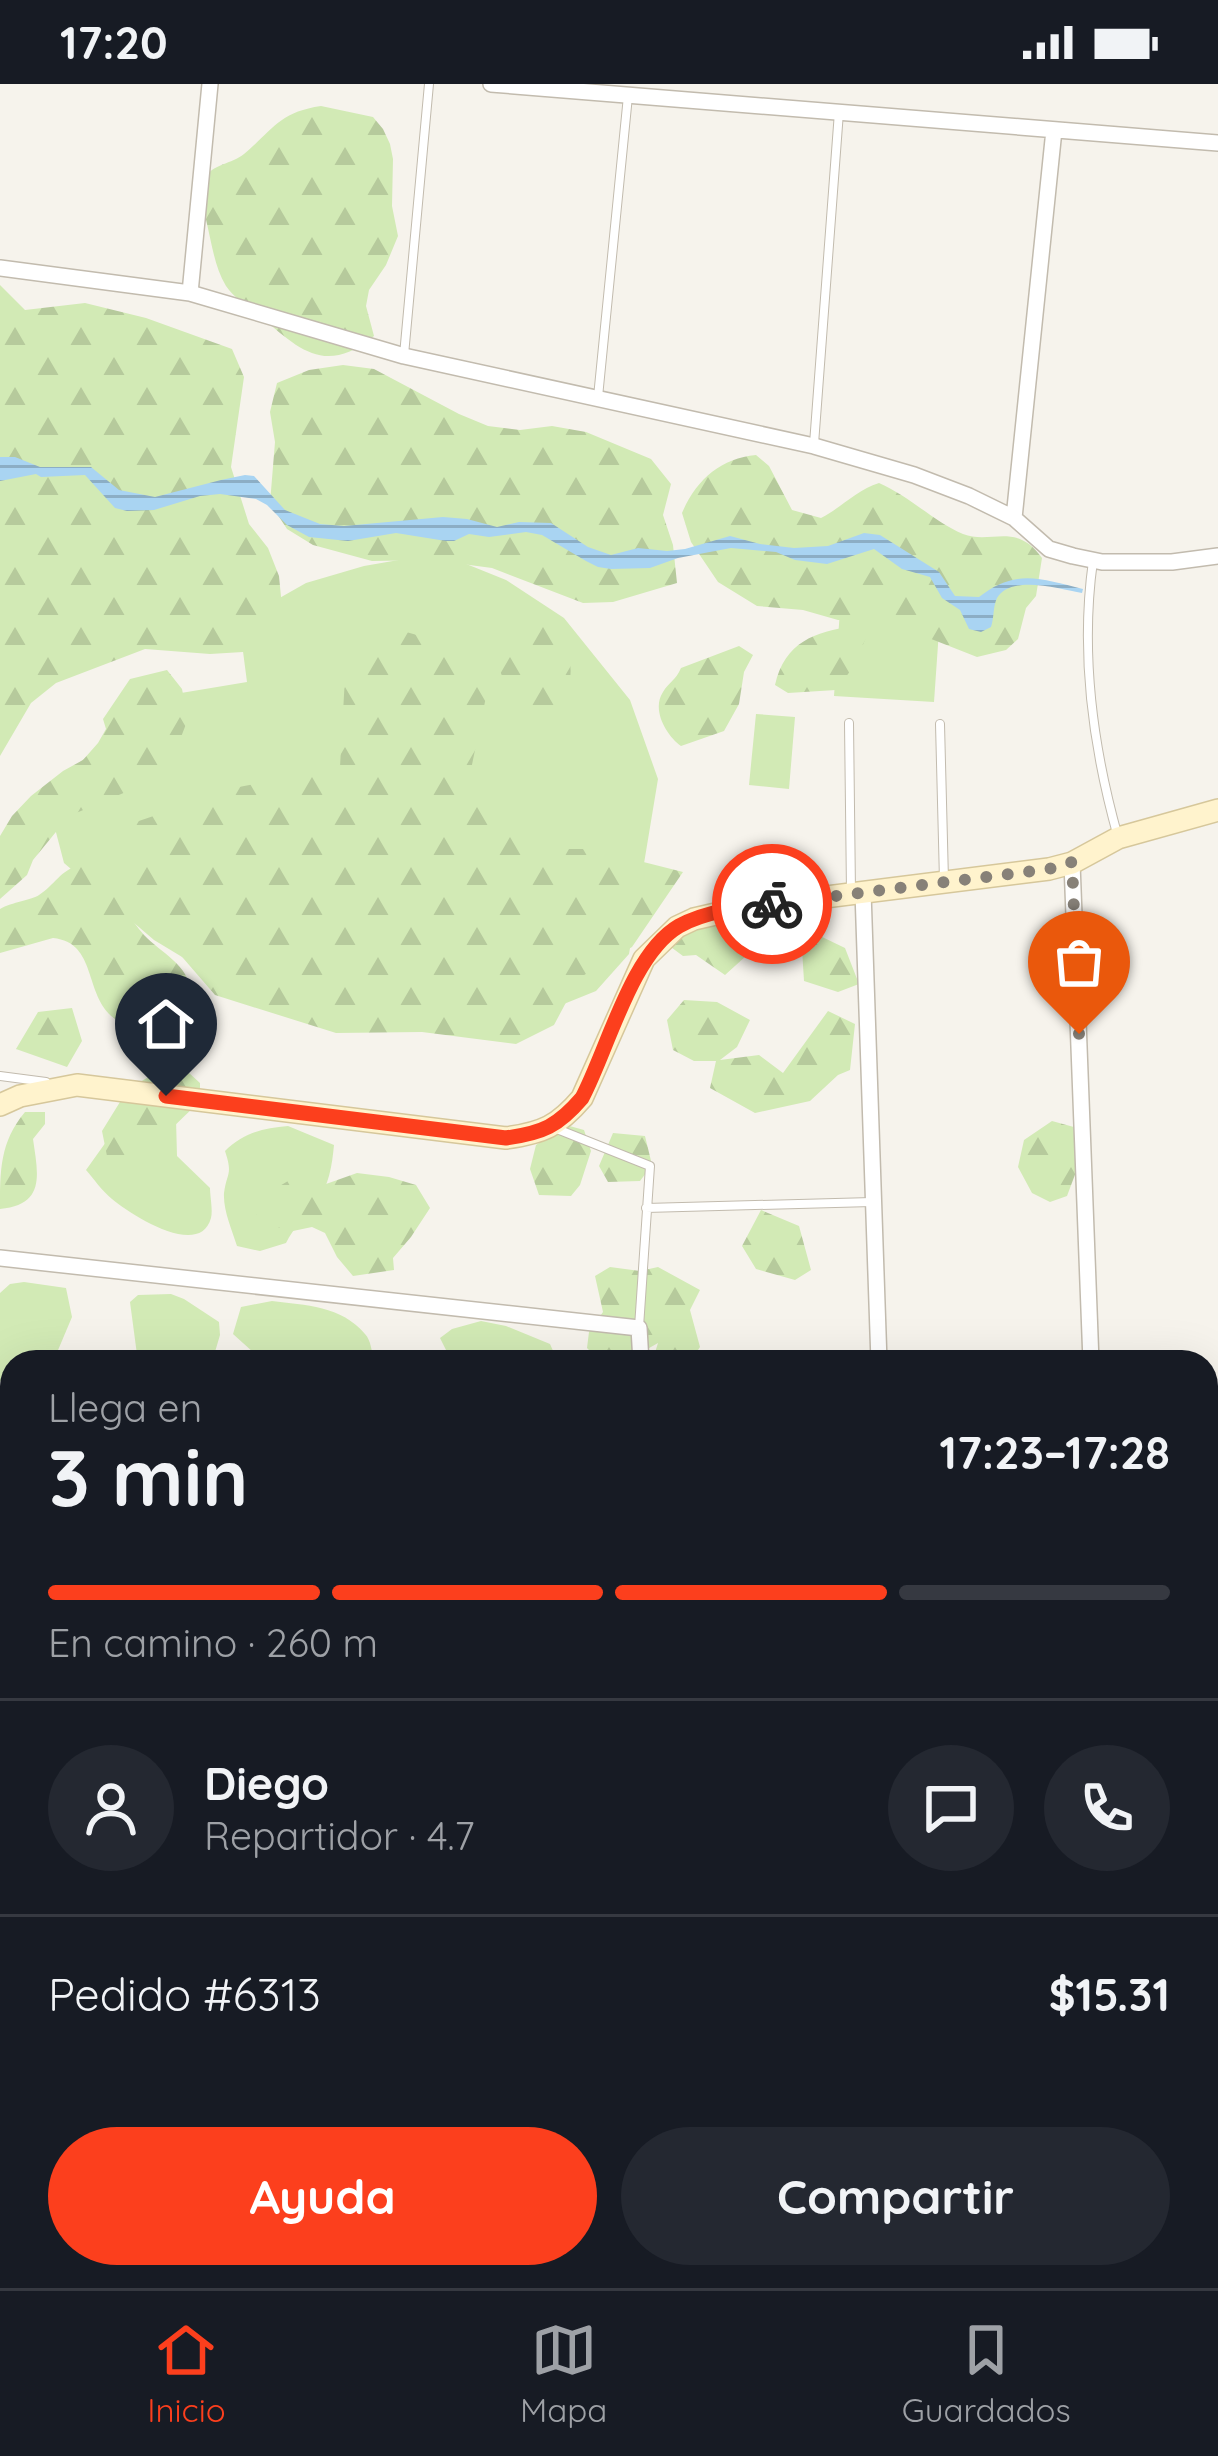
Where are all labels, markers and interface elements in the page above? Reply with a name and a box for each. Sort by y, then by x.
text: 17:20 [60,14,168,70]
courier [712,844,832,964]
icon: bike [739,871,805,937]
pin [1028,911,1130,1034]
icon: bag [1046,929,1112,995]
pin [115,973,217,1096]
icon: home [133,991,199,1057]
text: Llega en [48,1383,202,1432]
text: 17:23–17:28 [940,1424,1170,1480]
text: 3 min [48,1428,249,1526]
text: En camino · 260 m [48,1618,378,1667]
button: person [48,1745,174,1871]
button: chat [888,1745,1014,1871]
button: phone [1044,1745,1170,1871]
text: Diego [204,1755,329,1811]
text: Repartidor · 4.7 [204,1811,475,1860]
text: Pedido #6313 [48,1966,321,2022]
text: $15.31 [1049,1966,1170,2022]
button: Ayuda [48,2127,597,2265]
button: Compartir [621,2127,1170,2265]
tab: Inicio [147,2317,226,2430]
tab: Mapa [520,2317,607,2430]
tab: Guardados [902,2317,1071,2430]

